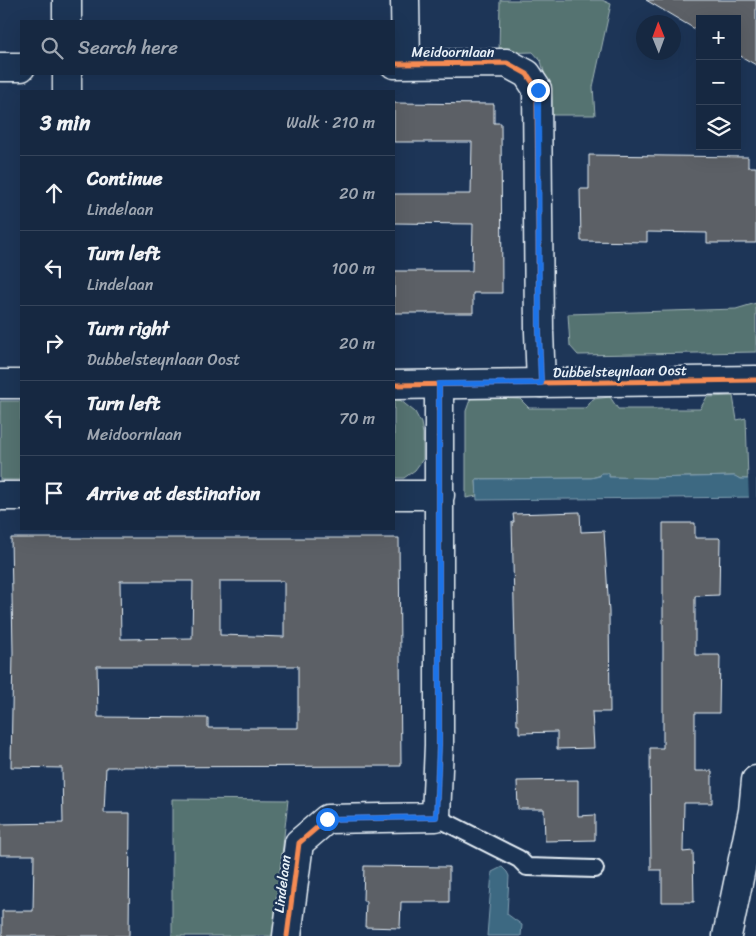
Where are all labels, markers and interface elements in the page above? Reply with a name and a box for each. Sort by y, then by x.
north arrow [636,15,681,60]
map controls [696,15,741,150]
button: + [696,15,741,60]
search box [20,20,395,75]
text: Search here [78,31,178,64]
icon: search [38,34,66,62]
street label: Meidoornlaan [412,40,495,65]
button: − [696,60,741,105]
route end [527,79,550,102]
text: 3 min [40,104,90,142]
button: layers [696,105,741,150]
text: Walk · 210 m [286,108,375,137]
text: Continue [87,162,163,195]
icon: ahead [40,179,68,207]
text: 20 m [339,179,375,208]
text: Lindelaan [87,195,153,224]
text: Turn left [87,237,160,270]
icon: left [40,254,68,282]
text: 100 m [331,254,375,283]
text: Lindelaan [87,270,153,299]
text: Turn right [87,312,169,345]
icon: right [40,329,68,357]
text: 20 m [339,329,375,358]
text: Dubbelsteynlaan Oost [87,345,240,374]
street label: Dubbelsteynlaan Oost [553,358,687,385]
text: Turn left [87,387,160,420]
icon: left [40,404,68,432]
text: 70 m [339,404,375,433]
text: Meidoornlaan [87,420,182,449]
text: Arrive at destination [87,477,260,510]
icon: arrive [40,479,68,507]
route start [316,808,339,831]
street label: Lindelaan [267,853,298,914]

